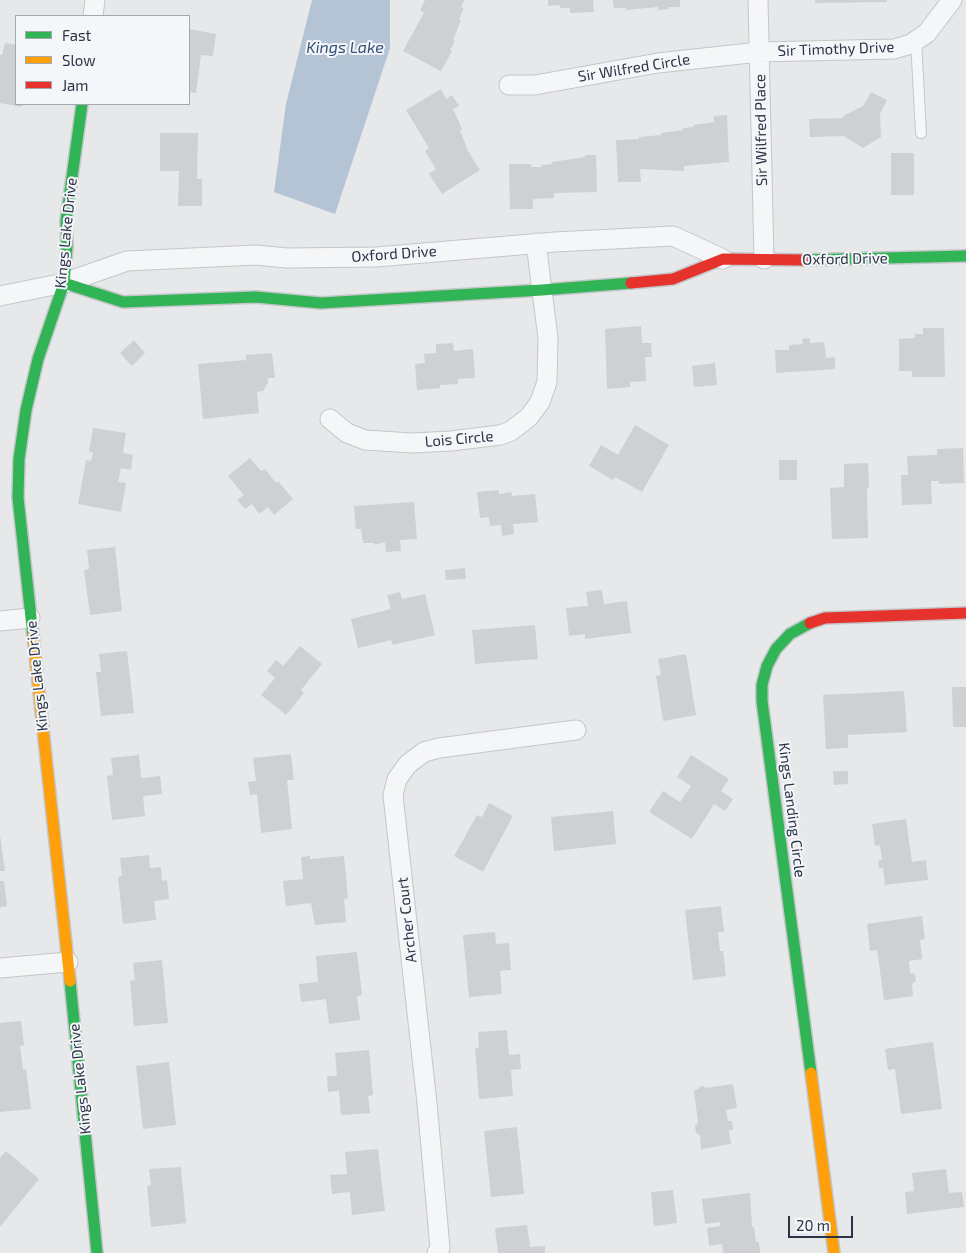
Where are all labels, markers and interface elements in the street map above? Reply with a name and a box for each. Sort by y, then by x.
legend [15,15,190,105]
text: Fast [62,26,91,44]
water label: Kings Lake [306,38,384,58]
street label: Sir Timothy Drive [777,38,895,60]
street label: Sir Wilfred Circle [577,50,691,86]
text: Slow [62,51,96,69]
street label: Sir Wilfred Place [751,74,771,186]
text: Jam [62,76,88,94]
street label: Kings Lake Drive [51,177,81,289]
street label: Oxford Drive [351,242,437,266]
street label: Oxford Drive [802,249,888,269]
street label: Lois Circle [424,427,494,451]
street label: Kings Lake Drive [22,620,52,732]
street label: Kings Landing Circle [775,741,809,879]
street label: Archer Court [394,876,420,964]
street label: Kings Lake Drive [65,1023,95,1135]
scale bar [791,1206,856,1238]
text: 20 m [796,1216,830,1234]

